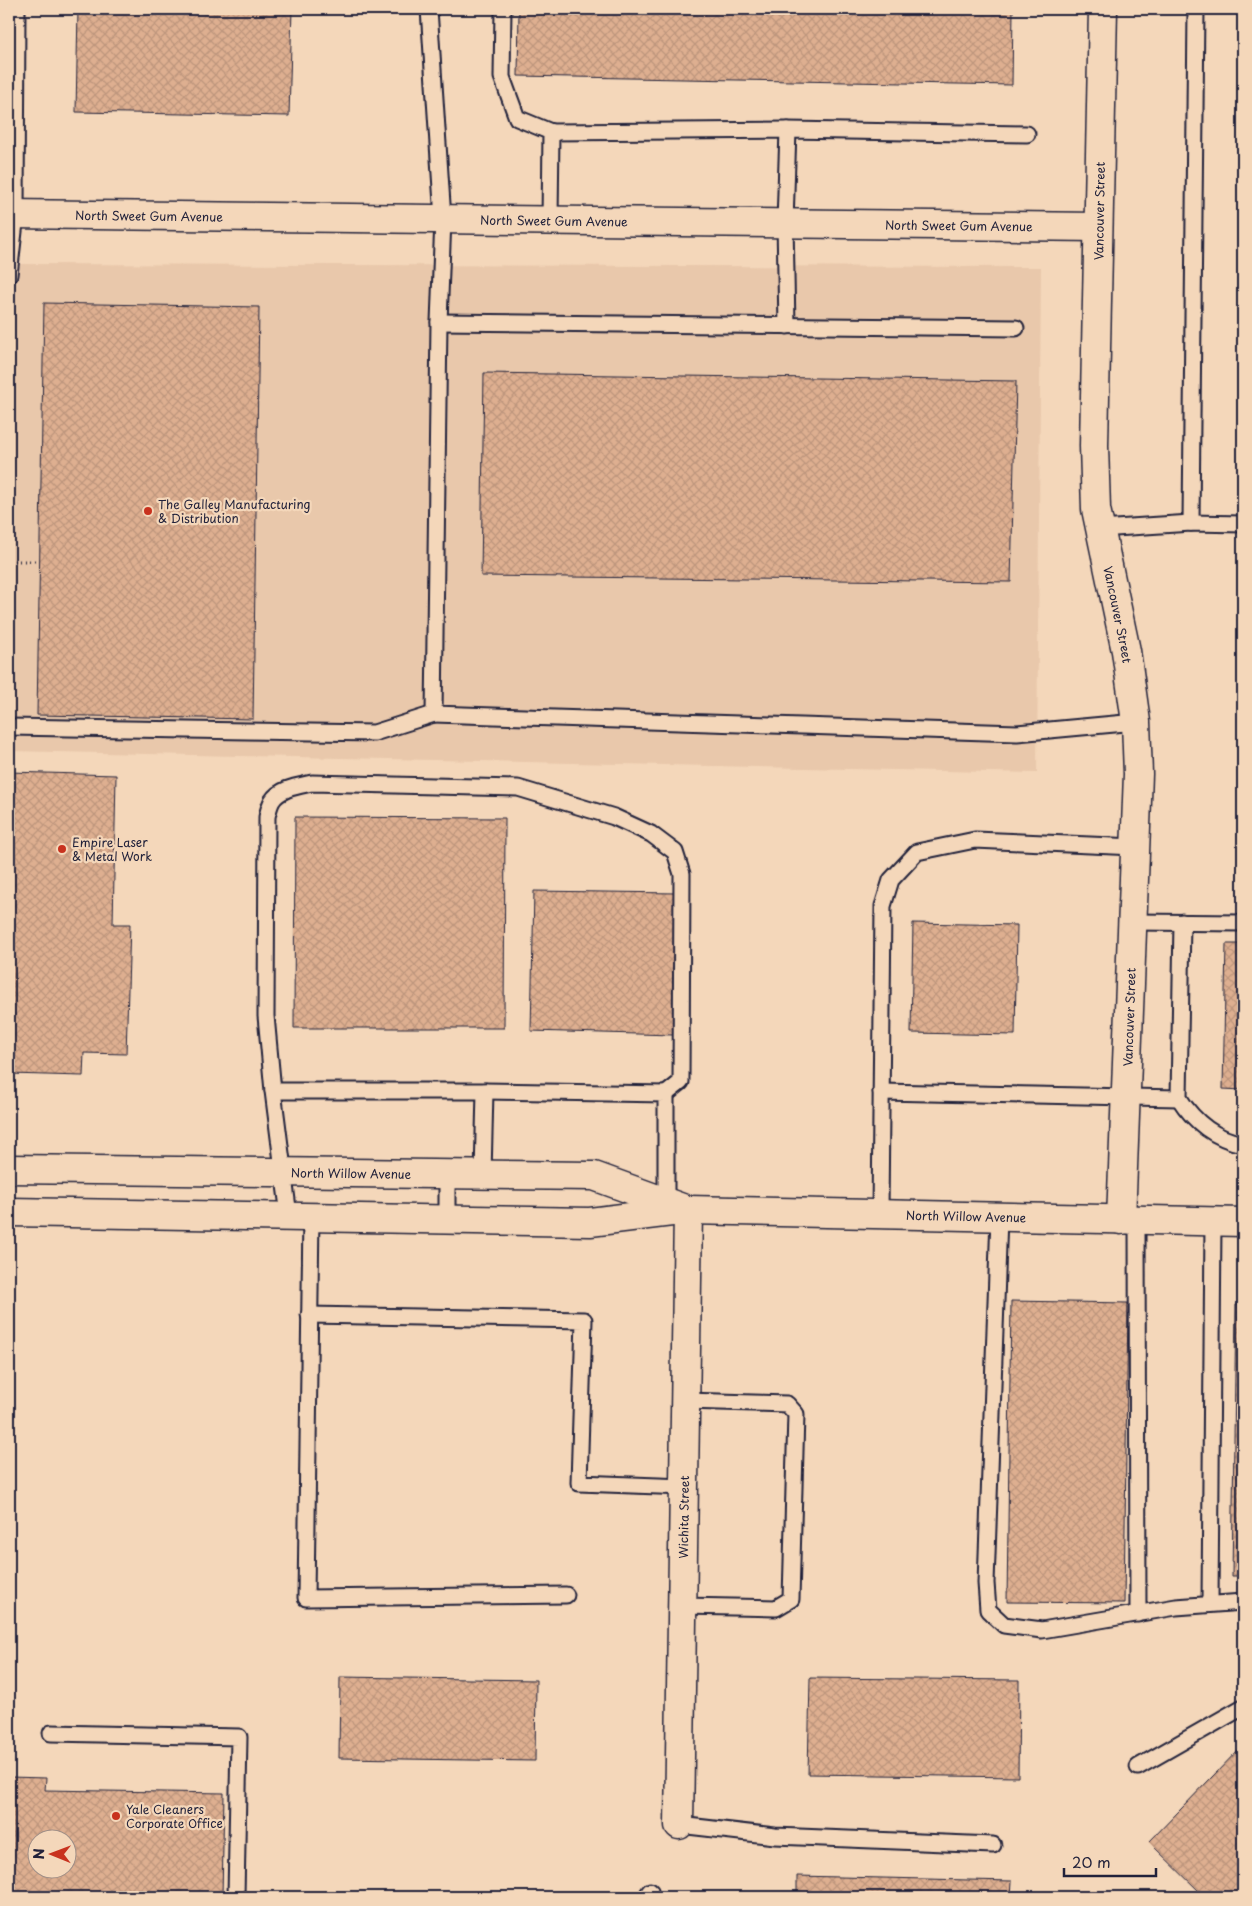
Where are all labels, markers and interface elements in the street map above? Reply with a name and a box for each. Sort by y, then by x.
street label: Vancouver Street [1089,161,1109,260]
street label: North Sweet Gum Avenue [75,206,223,226]
street label: North Sweet Gum Avenue [480,211,628,230]
street label: North Sweet Gum Avenue [885,215,1033,235]
place label: The Galley Manufacturing & Distribution [158,495,311,527]
marker: The Galley Manufacturing & Distribution [142,505,154,517]
street label: Vancouver Street [1099,564,1137,664]
place label: Empire Laser & Metal Work [72,833,152,865]
marker: Empire Laser & Metal Work [56,843,68,855]
street label: Vancouver Street [1118,967,1140,1067]
street label: North Willow Avenue [291,1163,412,1183]
street label: North Willow Avenue [906,1206,1027,1226]
street label: Wichita Street [674,1475,693,1559]
place label: Yale Cleaners Corporate Office [126,1800,223,1832]
marker: Yale Cleaners Corporate Office [110,1810,122,1822]
north arrow [28,1828,78,1878]
scale bar [1064,1846,1157,1878]
text: N [28,1848,49,1859]
text: 20 m [1072,1850,1111,1873]

